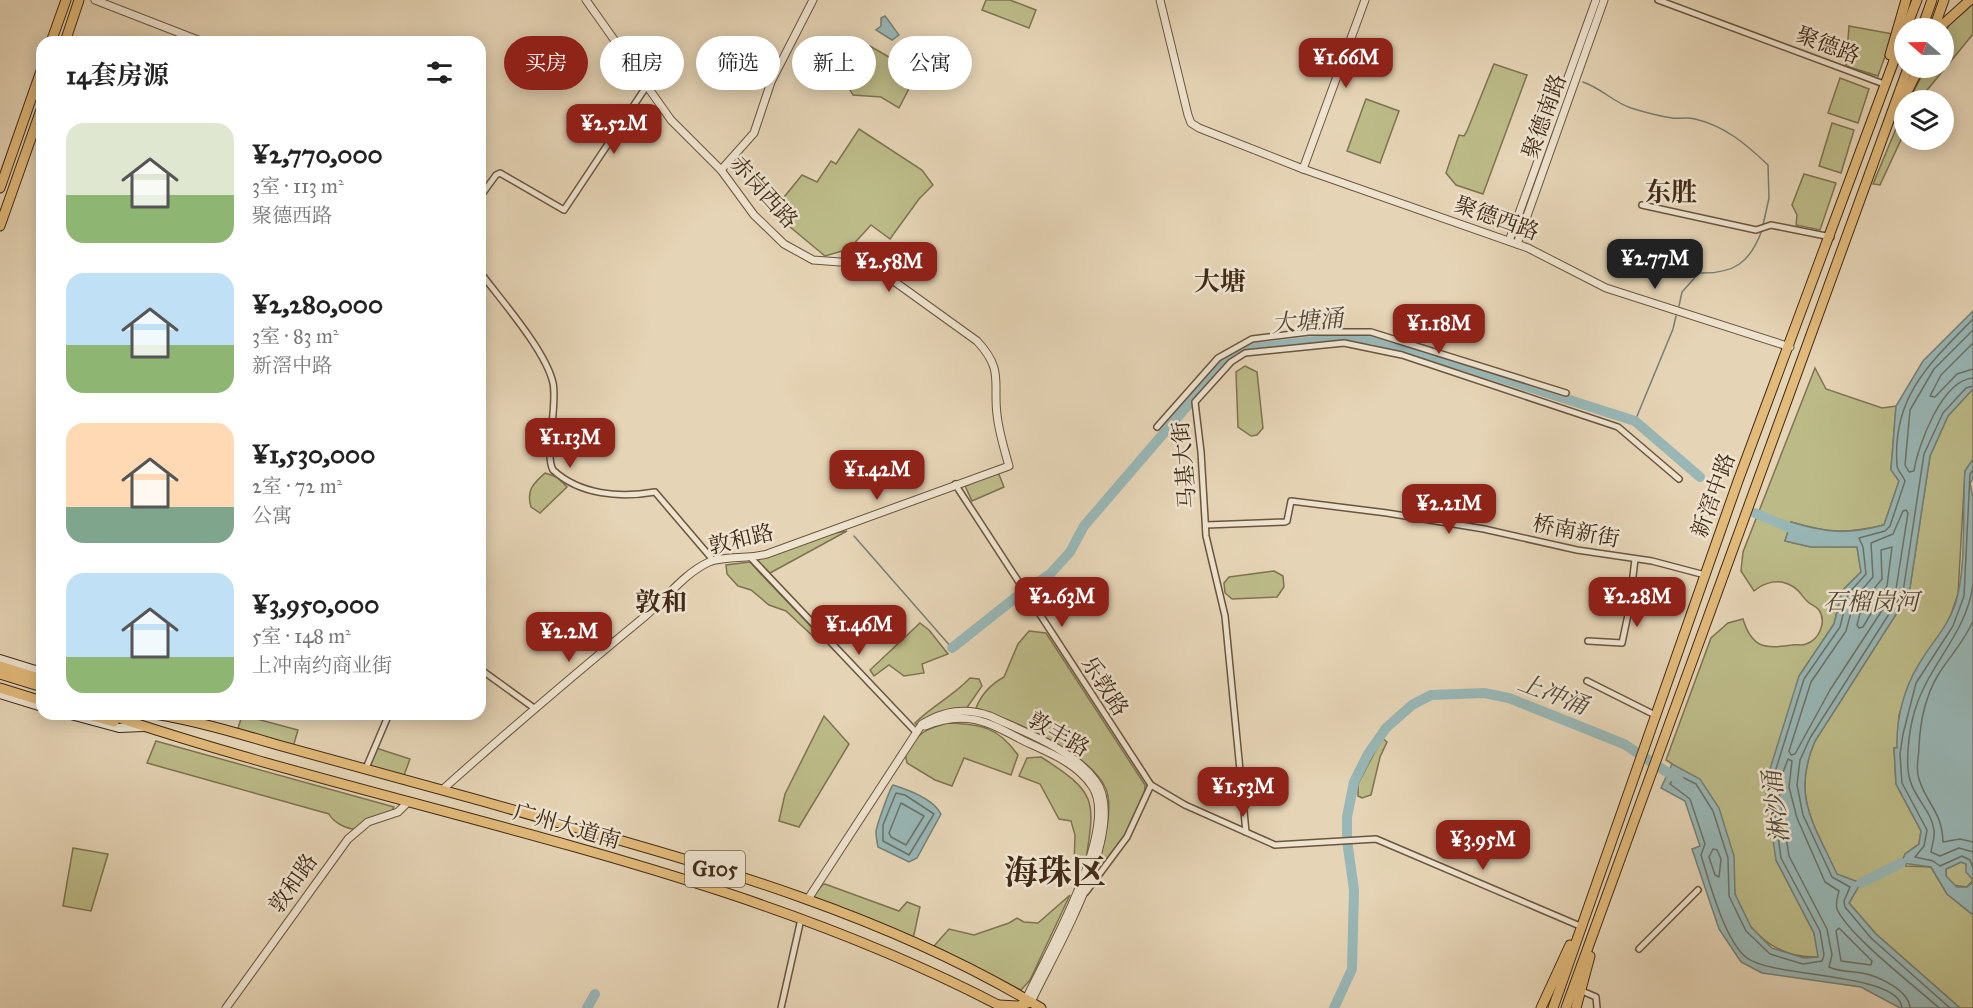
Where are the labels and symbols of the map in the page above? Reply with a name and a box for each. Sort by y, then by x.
north arrow [1894,18,1954,78]
street label: 聚德路 [1792,21,1864,69]
pin: ¥1.66M [1297,38,1395,89]
street label: 聚德南路 [1516,70,1572,162]
pin: ¥2.52M [565,104,663,155]
street label: 赤岗西路 [725,150,803,234]
district label: 东胜 [1645,176,1697,208]
street label: 聚德西路 [1451,190,1543,246]
pin: ¥2.77M [1606,239,1704,290]
pin: ¥2.58M [840,242,938,293]
district label: 大塘 [1194,265,1246,297]
water label: 大塘涌 [1270,303,1347,339]
pin: ¥1.18M [1390,304,1488,355]
pin: ¥1.13M [521,418,619,469]
street label: 马基大街 [1167,420,1201,510]
street label: 新滘中路 [1685,449,1741,541]
pin: ¥1.42M [828,450,926,501]
pin: ¥2.21M [1400,484,1498,535]
street label: 桥南新街 [1530,509,1622,553]
street label: 敦和路 [706,518,776,560]
pin: ¥2.63M [1013,577,1111,628]
pin: ¥2.28M [1588,577,1686,628]
district label: 敦和 [635,586,687,618]
water label: 石榴岗河 [1823,587,1923,617]
pin: ¥1.46M [810,605,908,656]
pin: ¥2.2M [527,612,611,663]
street label: 乐敦路 [1076,651,1134,721]
water label: 上冲涌 [1514,667,1595,722]
street label: 敦丰路 [1024,706,1094,762]
water label: 淋沙涌 [1756,766,1795,845]
pin: ¥1.53M [1194,767,1292,818]
street label: 广州大道南 [510,798,624,854]
pin: ¥3.95M [1434,820,1532,871]
street label: 敦和路 [263,848,323,918]
road number: G105 [685,851,745,887]
district label: 海珠区 [1004,852,1106,893]

